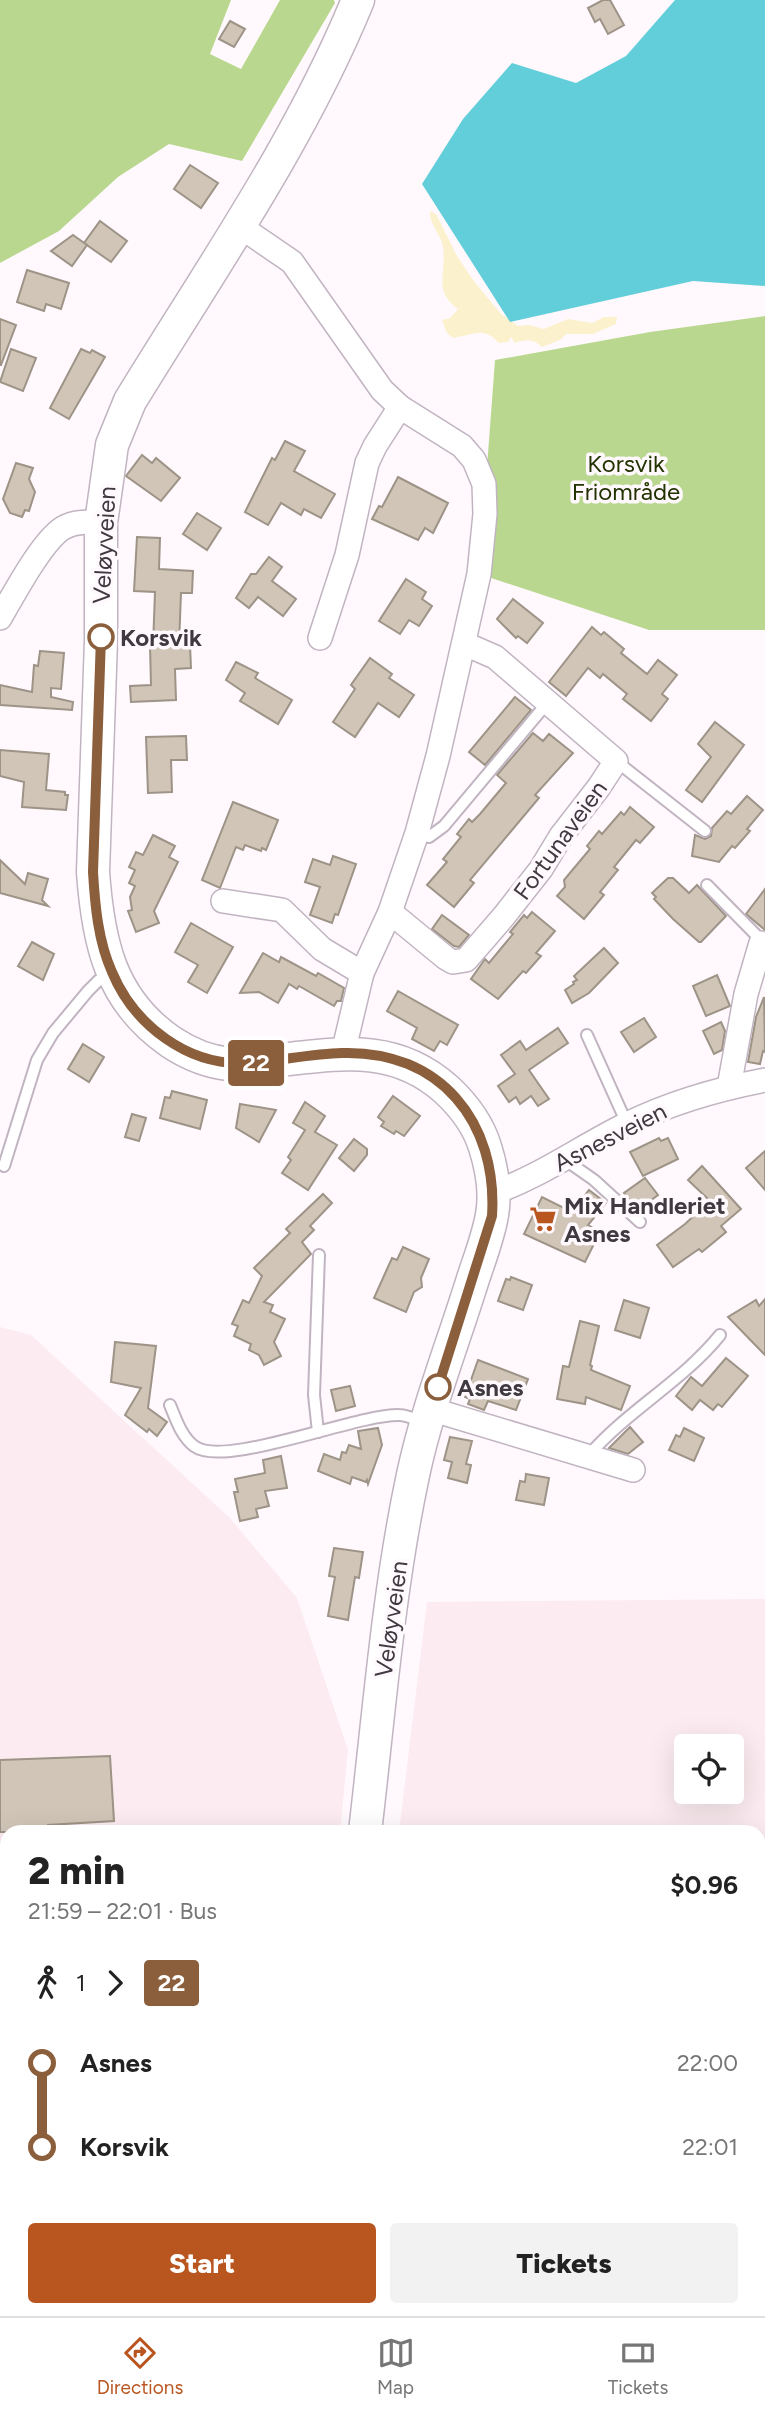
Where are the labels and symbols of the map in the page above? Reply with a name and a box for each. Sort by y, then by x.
park label: Korsvik Friområde [572,449,680,506]
street label: Veløyveien [86,486,122,604]
place label: Korsvik [120,623,202,652]
marker: Korsvik [88,624,114,650]
street label: Fortunaveien [507,775,613,905]
line badge: 22 [224,1040,288,1086]
street label: Asnesveien [549,1096,671,1178]
place label: Mix Handleriet Asnes [564,1191,726,1248]
supermarket icon: Mix Handleriet Asnes [528,1204,558,1234]
place label: Asnes [457,1373,523,1402]
marker: Asnes [425,1374,451,1400]
street label: Veløyveien [368,1559,414,1679]

